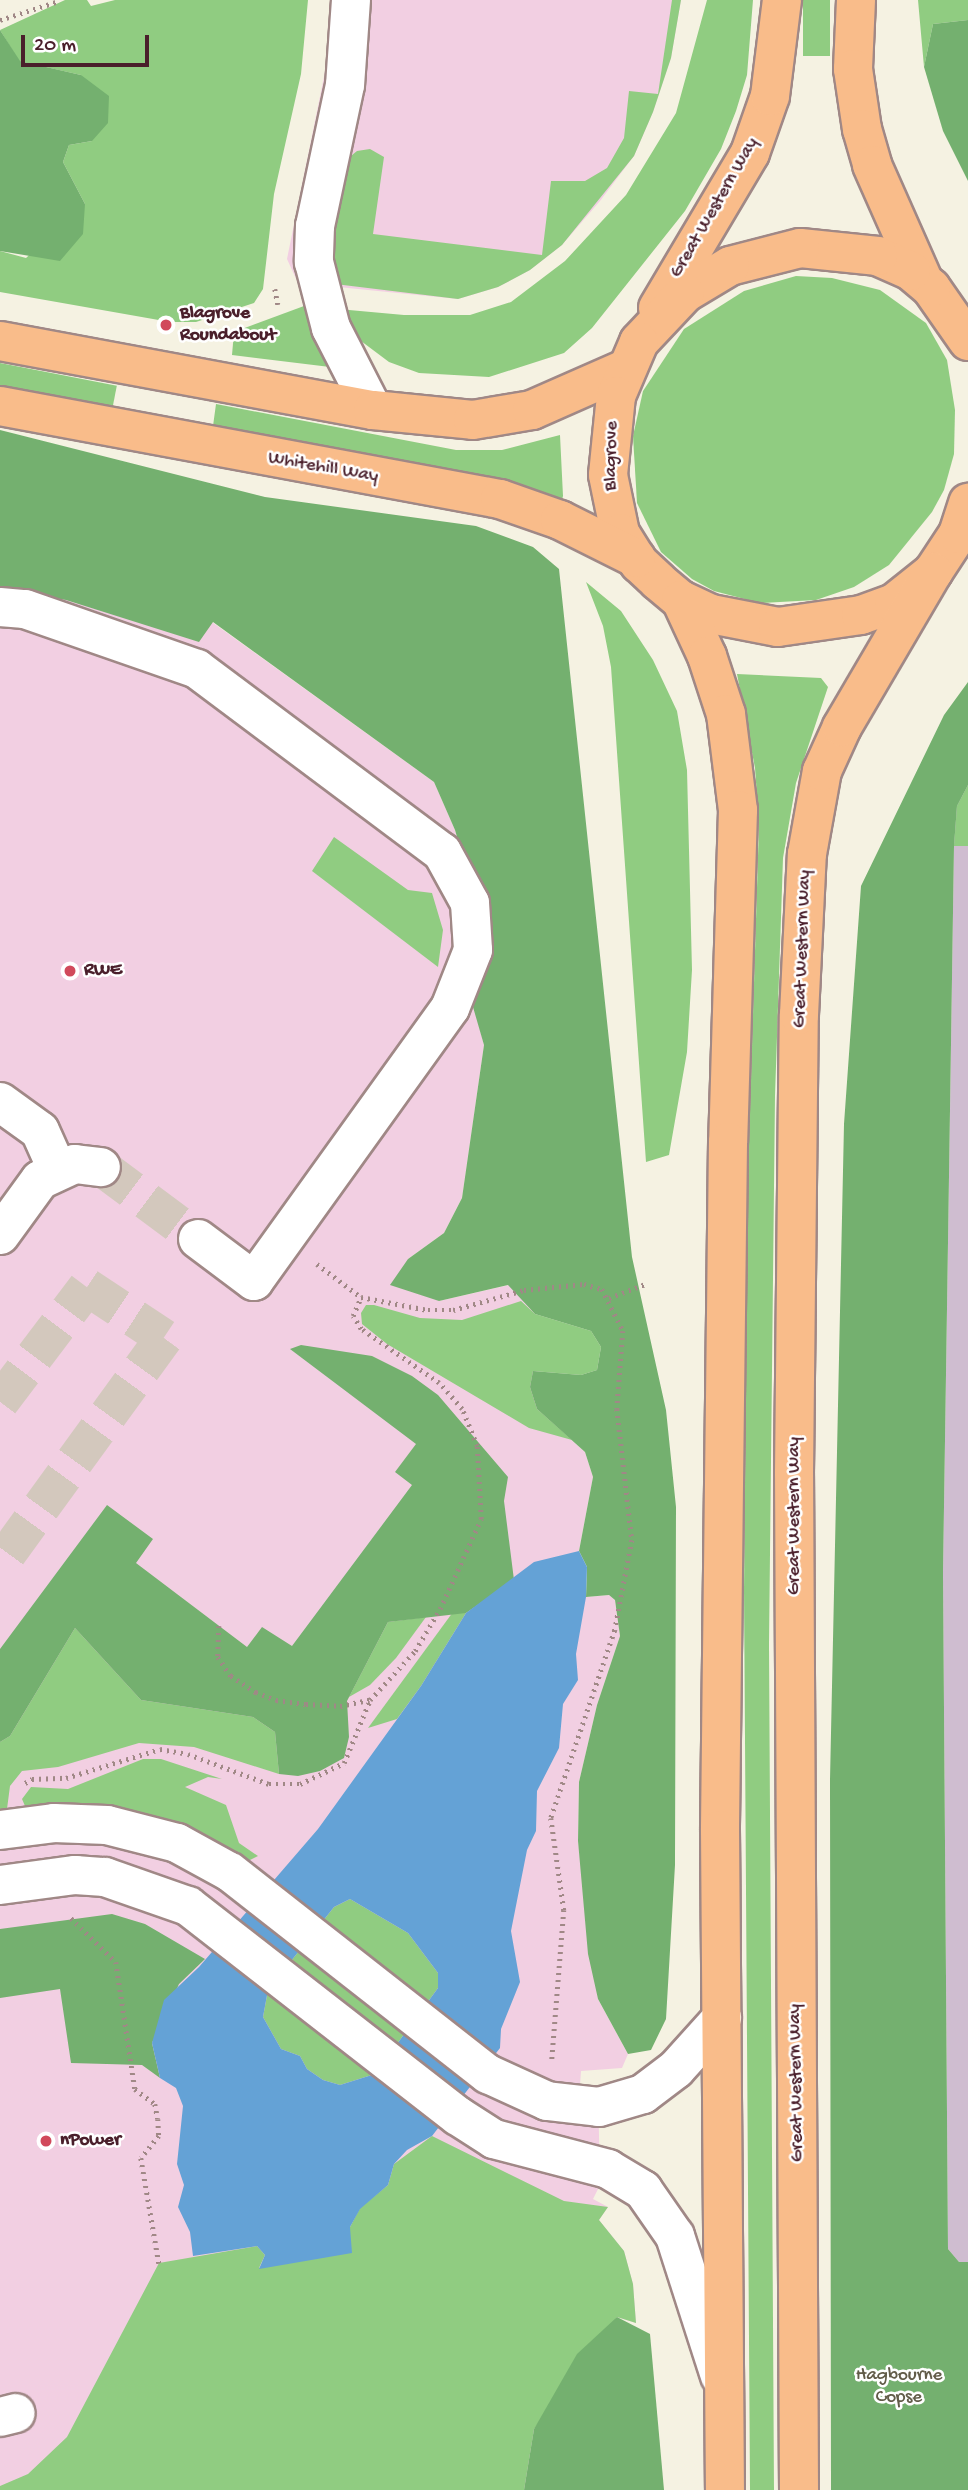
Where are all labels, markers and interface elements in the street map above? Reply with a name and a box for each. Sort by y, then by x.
scale bar [24,21,152,65]
text: 20 m [34,34,76,59]
street label: Great Western Way [666,134,764,282]
place label: Blagrove Roundabout [180,303,276,347]
marker: Blagrove Roundabout [158,317,174,333]
street label: Blagrove [600,421,624,491]
street label: Whitehill Way [266,447,380,489]
street label: Great Western Way [789,870,817,1028]
place label: RWE [84,960,122,982]
marker: RWE [62,963,78,979]
street label: Great Western Way [784,1437,806,1595]
street label: Great Western Way [784,2004,810,2162]
place label: nPower [60,2130,121,2152]
marker: nPower [38,2133,54,2149]
park label: Hagbourne Copse [856,2365,942,2409]

